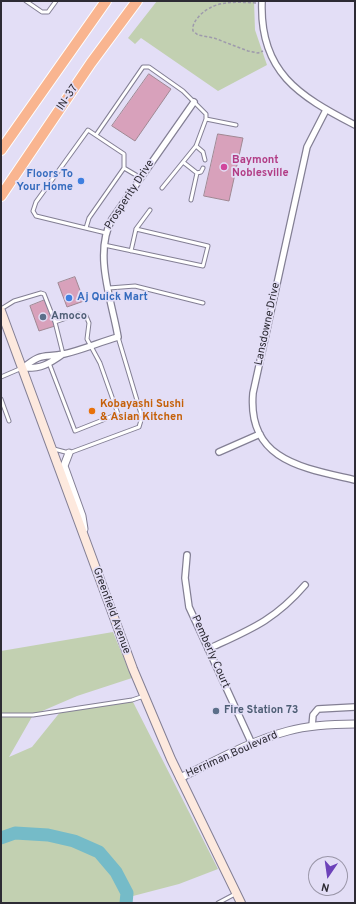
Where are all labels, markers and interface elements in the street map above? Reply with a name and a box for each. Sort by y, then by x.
street label: IN-37 [55,83,81,113]
place label: Baymont Noblesville [232,154,289,180]
street label: Prosperity Drive [103,158,157,232]
marker: Baymont Noblesville [219,162,229,172]
place label: Floors To Your Home [17,168,73,194]
marker: Floors To Your Home [76,176,86,186]
street label: Lansdowne Drive [253,281,283,367]
place label: Aj Quick Mart [77,291,148,305]
marker: Aj Quick Mart [64,293,74,303]
place label: Amoco [51,310,87,324]
marker: Amoco [38,312,48,322]
place label: Kobayashi Sushi & Asian Kitchen [100,398,184,424]
marker: Kobayashi Sushi & Asian Kitchen [87,406,97,416]
street label: Greenfield Avenue [89,566,133,656]
street label: Pemberly Court [188,614,232,690]
place label: Fire Station 73 [224,704,298,718]
marker: Fire Station 73 [211,706,221,716]
street label: Herriman Boulevard [184,729,280,781]
north arrow [308,856,348,896]
text: N [320,879,331,894]

